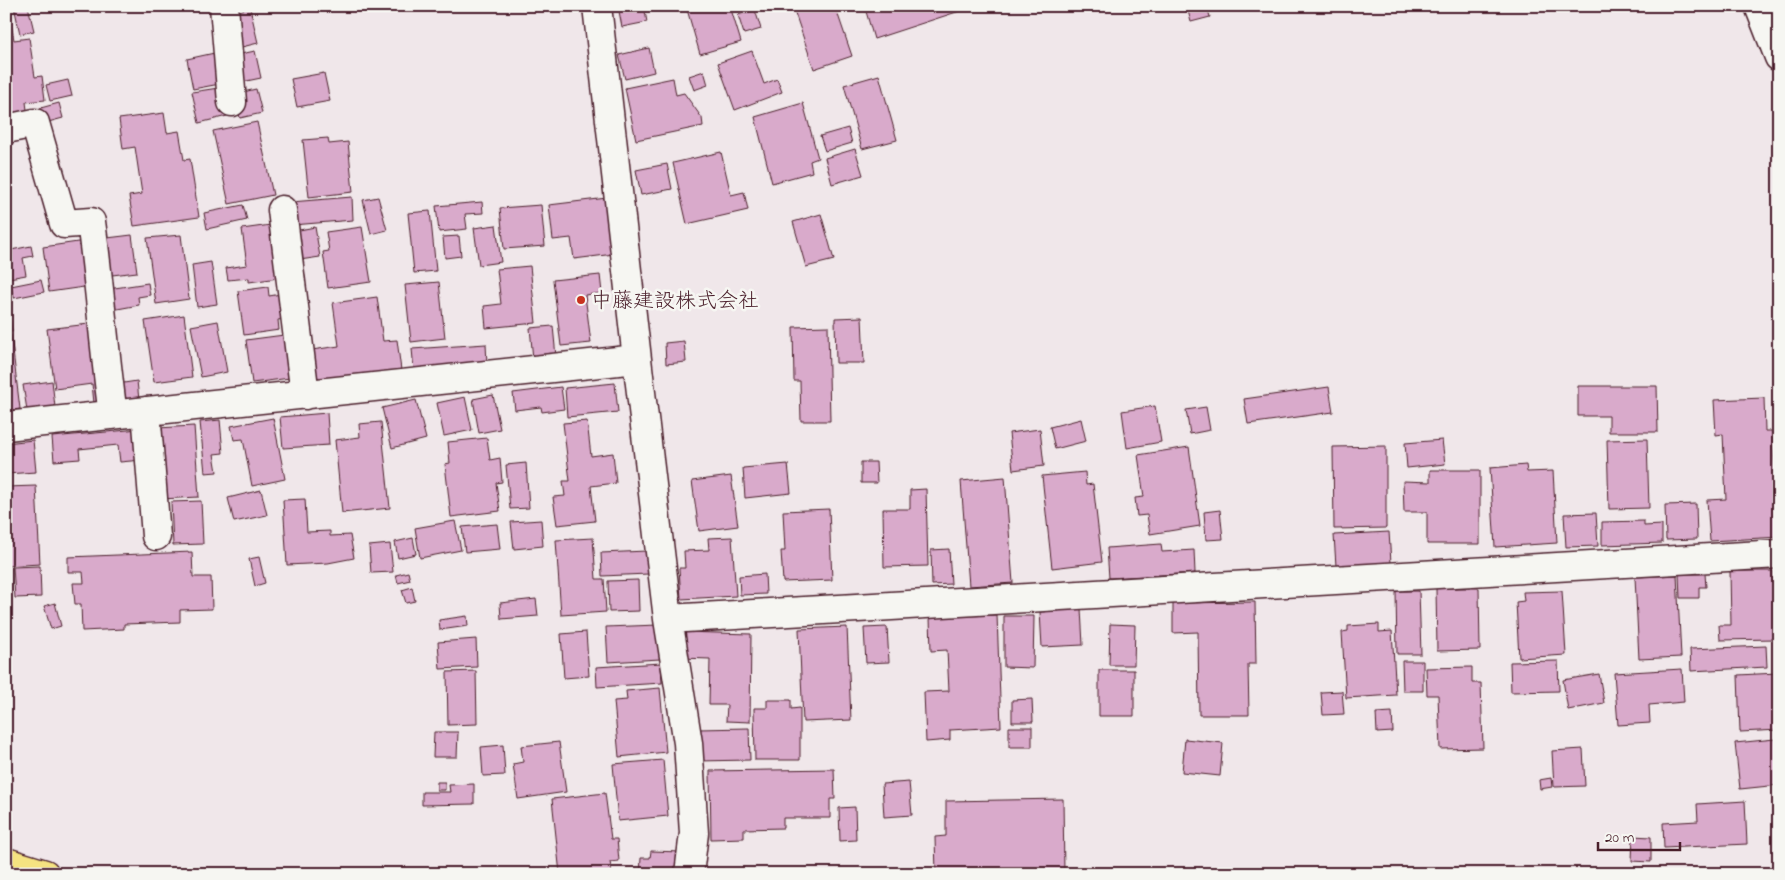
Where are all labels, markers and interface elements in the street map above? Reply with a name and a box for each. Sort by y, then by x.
place label: 中藤建設株式会社 [591,287,759,317]
marker: 中藤建設株式会社 [575,294,587,306]
scale bar [1598,820,1680,852]
text: 20 m [1605,827,1635,849]

